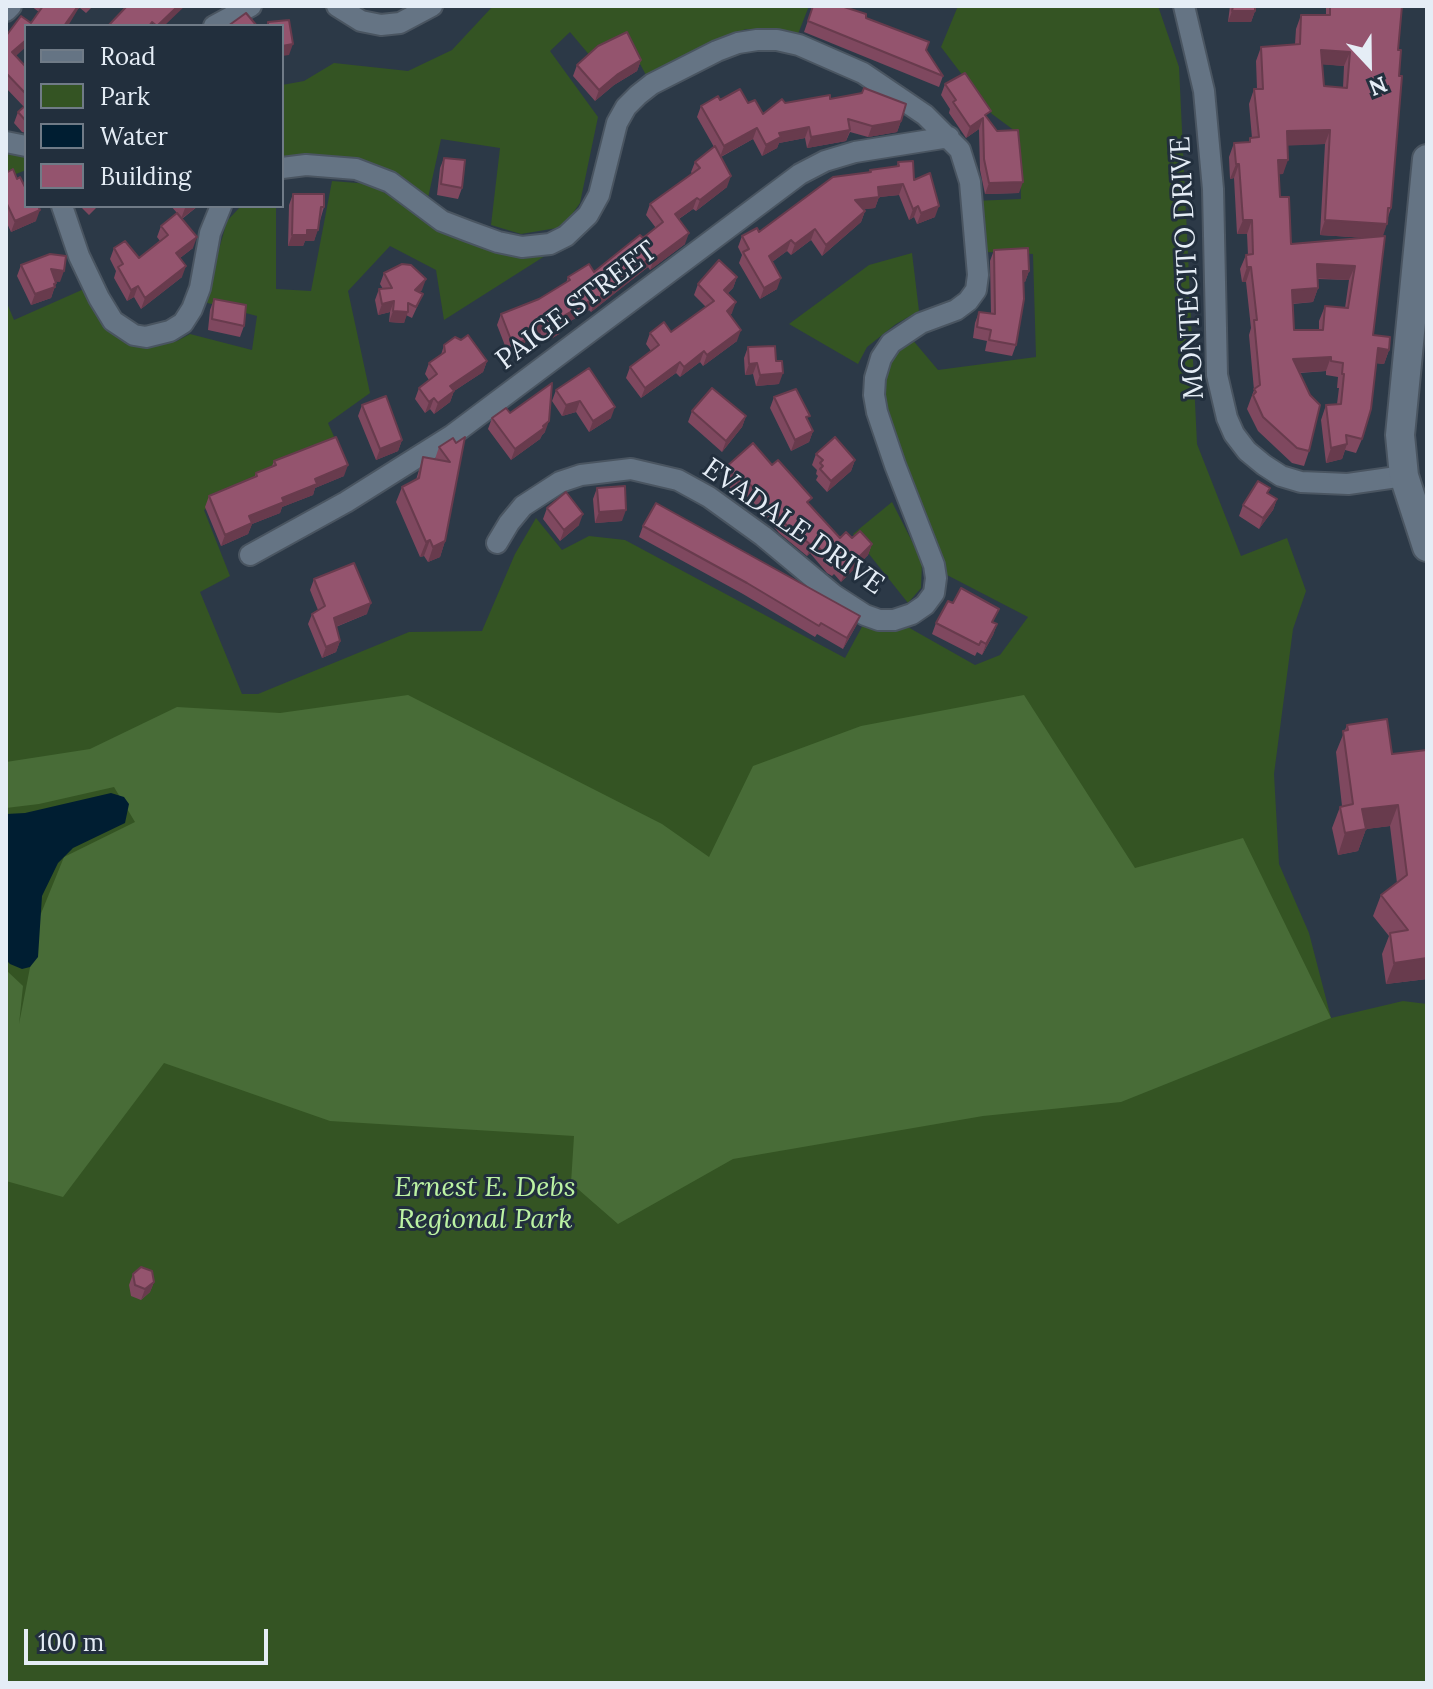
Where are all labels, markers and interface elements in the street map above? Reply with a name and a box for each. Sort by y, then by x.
legend [24,24,284,208]
north arrow [1329,24,1409,104]
text: Road [100,41,156,72]
text: N [1365,70,1391,102]
text: Park [100,81,150,112]
text: Water [100,121,168,152]
street label: MONTECITO DRIVE [1164,135,1212,401]
text: Building [100,161,191,192]
street label: PAIGE STREET [490,235,664,377]
street label: EVADALE DRIVE [696,452,890,602]
park label: Ernest E. Debs Regional Park [394,1171,576,1237]
scale bar [28,1613,272,1663]
text: 100 m [38,1627,104,1658]

